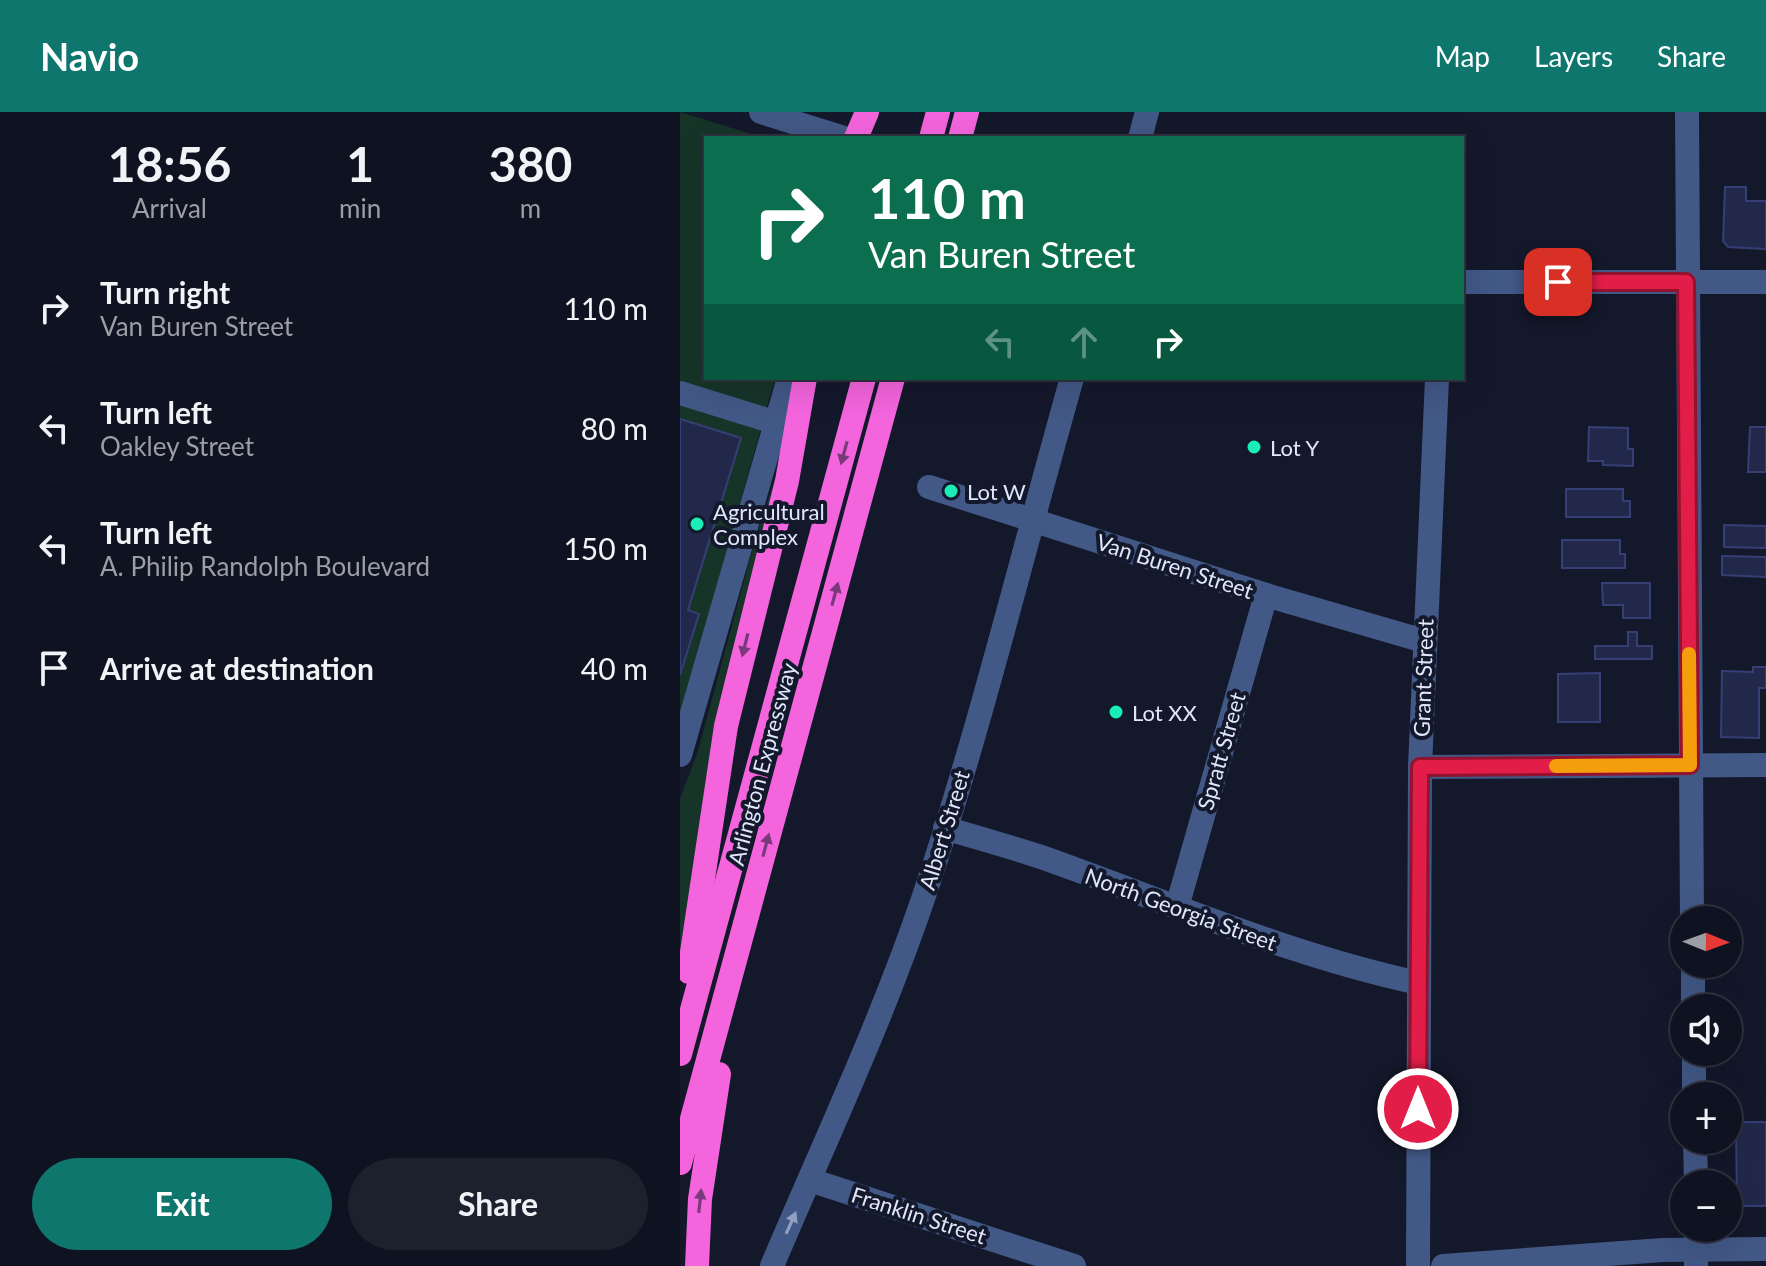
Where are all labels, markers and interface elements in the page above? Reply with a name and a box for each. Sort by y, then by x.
text: Navio [40,33,139,79]
text: Map [1435,39,1490,73]
text: Layers [1534,39,1613,73]
text: Share [1657,39,1726,73]
text: 18:56 [108,135,231,192]
text: 1 [346,135,374,192]
text: 380 [489,135,572,192]
text: 110 m [868,164,1026,231]
icon: right [736,168,840,272]
text: Arrival [132,192,207,224]
text: min [339,192,381,224]
text: m [520,192,541,224]
text: Van Buren Street [868,232,1135,276]
pin [1524,248,1592,316]
icon: arrive [1536,260,1580,304]
text: Turn right [100,274,230,310]
icon: right [32,286,76,330]
text: 110 m [563,290,648,326]
text: Van Buren Street [100,310,293,342]
icon: left [978,320,1022,364]
icon: ahead [1062,320,1106,364]
icon: right [1146,320,1190,364]
text: Turn left [100,394,212,430]
icon: left [32,406,76,450]
text: 80 m [581,410,648,446]
text: Oakley Street [100,430,254,462]
place label: Lot Y [1270,434,1319,461]
marker: Lot Y [1245,438,1263,456]
one-way arrow [837,442,850,466]
place label: Lot W [967,478,1026,505]
marker: Lot W [942,482,960,500]
place label: Agricultural Complex [713,498,825,550]
text: Turn left [100,514,212,550]
marker: Agricultural Complex [688,515,706,533]
icon: left [32,526,76,570]
street label: Van Buren Street [1093,528,1257,604]
text: 150 m [563,530,648,566]
text: A. Philip Randolph Boulevard [100,550,430,582]
one-way arrow [829,581,841,606]
street label: Grant Street [1407,618,1439,738]
one-way arrow [739,633,751,658]
icon: arrive [32,646,76,690]
text: Arrive at destination [100,650,374,686]
text: 40 m [581,650,648,686]
street label: Arlington Expressway [722,659,802,868]
street label: Spratt Street [1191,689,1251,813]
place label: Lot XX [1132,699,1198,726]
marker: Lot XX [1107,703,1125,721]
street label: Albert Street [913,767,975,893]
one-way arrow [761,832,773,857]
street label: North Georgia Street [1082,862,1281,956]
north arrow [1670,906,1742,978]
map controls [1670,906,1742,1242]
button: sound [1670,994,1742,1066]
position arrow [1376,1067,1460,1151]
button: + [1670,1082,1742,1154]
button: Exit [32,1158,332,1250]
button: Share [348,1158,648,1250]
button: − [1670,1170,1742,1242]
street label: Franklin Street [848,1181,990,1250]
one-way arrow [693,1188,706,1213]
one-way arrow [784,1211,798,1235]

